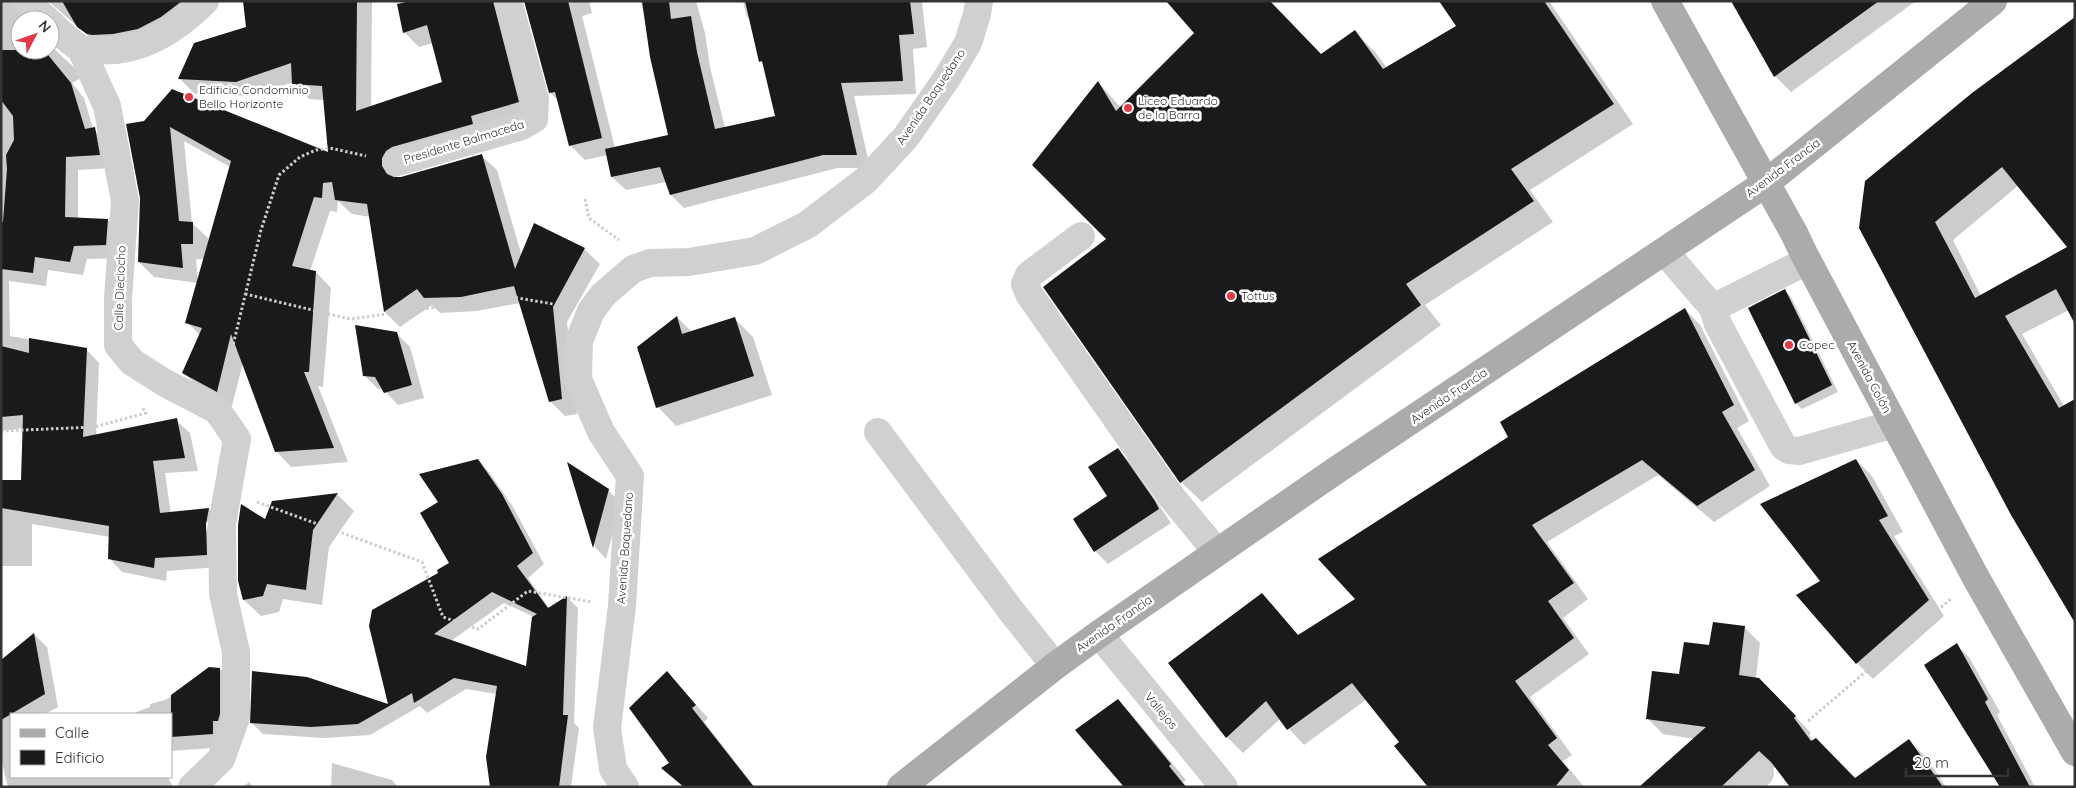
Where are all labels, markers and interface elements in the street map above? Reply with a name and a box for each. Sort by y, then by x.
north arrow [10,10,60,60]
text: N [35,17,55,36]
street label: Avenida Baquedano [893,46,968,148]
place label: Edificio Condominio Bello Horizonte [199,82,309,111]
marker: Edificio Condominio Bello Horizonte [183,91,195,103]
place label: Liceo Eduardo de la Barra [1138,93,1218,122]
marker: Liceo Eduardo de la Barra [1122,102,1134,114]
street label: Presidente Balmaceda [402,116,526,167]
street label: Avenida Francia [1743,135,1823,200]
street label: Calle Dieciocho [111,245,128,331]
place label: Tottus [1241,288,1275,303]
marker: Tottus [1225,290,1237,302]
place label: Copec [1799,337,1834,352]
street label: Avenida Colón [1844,338,1895,416]
marker: Copec [1783,339,1795,351]
street label: Avenida Francia [1408,364,1490,427]
street label: Avenida Baquedano [613,491,636,605]
street label: Avenida Francia [1073,592,1155,655]
street label: Vallejos [1142,689,1181,732]
legend [10,713,172,778]
text: Calle [55,723,89,742]
scale bar [1906,746,2008,778]
text: Edificio [55,748,104,767]
text: 20 m [1914,753,1949,772]

